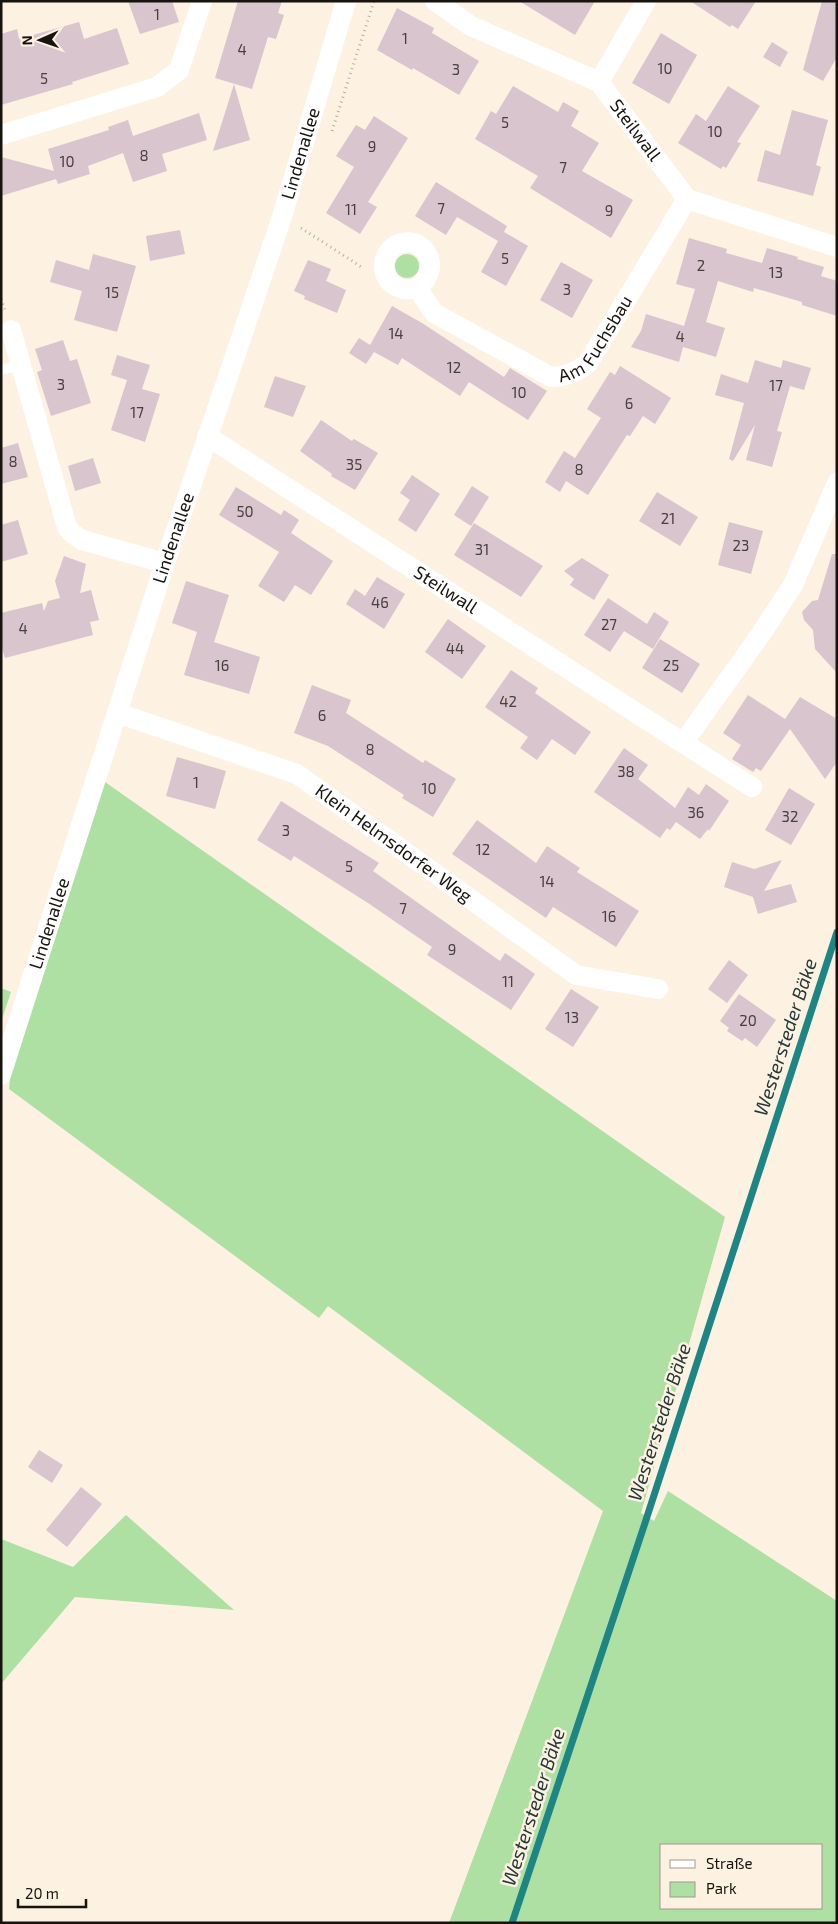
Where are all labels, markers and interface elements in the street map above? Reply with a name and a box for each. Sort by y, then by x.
house number: 1 [154,5,160,23]
north arrow [15,15,65,65]
house number: 1 [402,29,408,47]
text: N [18,35,35,46]
house number: 4 [237,40,247,58]
house number: 10 [657,59,673,77]
house number: 3 [452,60,460,78]
house number: 5 [40,69,48,87]
street label: Steilwall [606,95,667,165]
street label: Lindenallee [276,105,324,202]
house number: 5 [501,113,509,131]
house number: 10 [707,122,723,140]
house number: 9 [368,137,376,155]
house number: 8 [139,146,149,164]
house number: 10 [59,152,75,170]
house number: 7 [559,158,567,176]
house number: 7 [437,199,445,217]
house number: 11 [345,200,357,218]
house number: 9 [605,201,613,219]
house number: 5 [501,249,509,267]
house number: 2 [697,256,705,274]
house number: 13 [769,263,783,281]
house number: 3 [563,280,571,298]
house number: 15 [105,283,119,301]
street label: Am Fuchsbau [556,291,636,386]
house number: 14 [388,324,404,342]
house number: 4 [675,327,685,345]
house number: 12 [447,358,461,376]
house number: 3 [57,375,65,393]
house number: 17 [769,376,783,394]
house number: 10 [511,383,527,401]
house number: 6 [625,394,633,412]
house number: 17 [130,403,144,421]
house number: 8 [8,452,18,470]
house number: 35 [346,455,362,473]
house number: 8 [574,460,584,478]
street label: Lindenallee [147,489,198,586]
house number: 50 [236,502,254,520]
house number: 21 [661,509,675,527]
house number: 23 [733,536,749,554]
house number: 31 [475,540,489,558]
street label: Steilwall [410,560,483,618]
house number: 46 [371,593,389,611]
house number: 27 [601,615,617,633]
house number: 4 [18,619,28,637]
house number: 44 [446,639,464,657]
house number: 16 [215,656,229,674]
house number: 25 [663,656,679,674]
house number: 42 [499,692,517,710]
house number: 6 [318,706,326,724]
house number: 8 [365,740,375,758]
house number: 38 [617,762,635,780]
house number: 1 [193,773,199,791]
street label: Klein Helmsdorfer Weg [311,779,477,907]
house number: 10 [421,779,437,797]
house number: 36 [688,803,704,821]
house number: 32 [782,807,798,825]
house number: 3 [282,821,290,839]
house number: 12 [476,840,490,858]
house number: 5 [345,857,353,875]
house number: 14 [539,872,555,890]
street label: Lindenallee [24,875,73,972]
house number: 7 [399,899,407,917]
house number: 16 [602,907,616,925]
house number: 9 [448,940,456,958]
water label: Westersteder Bäke [748,955,821,1119]
house number: 11 [502,972,514,990]
house number: 13 [565,1008,579,1026]
house number: 20 [739,1011,757,1029]
water label: Westersteder Bäke [622,1340,695,1504]
water label: Westersteder Bäke [496,1725,569,1889]
legend [660,1844,823,1909]
text: Straße [706,1854,752,1872]
scale bar [18,1876,85,1908]
text: Park [706,1879,737,1897]
text: 20 m [25,1884,59,1902]

